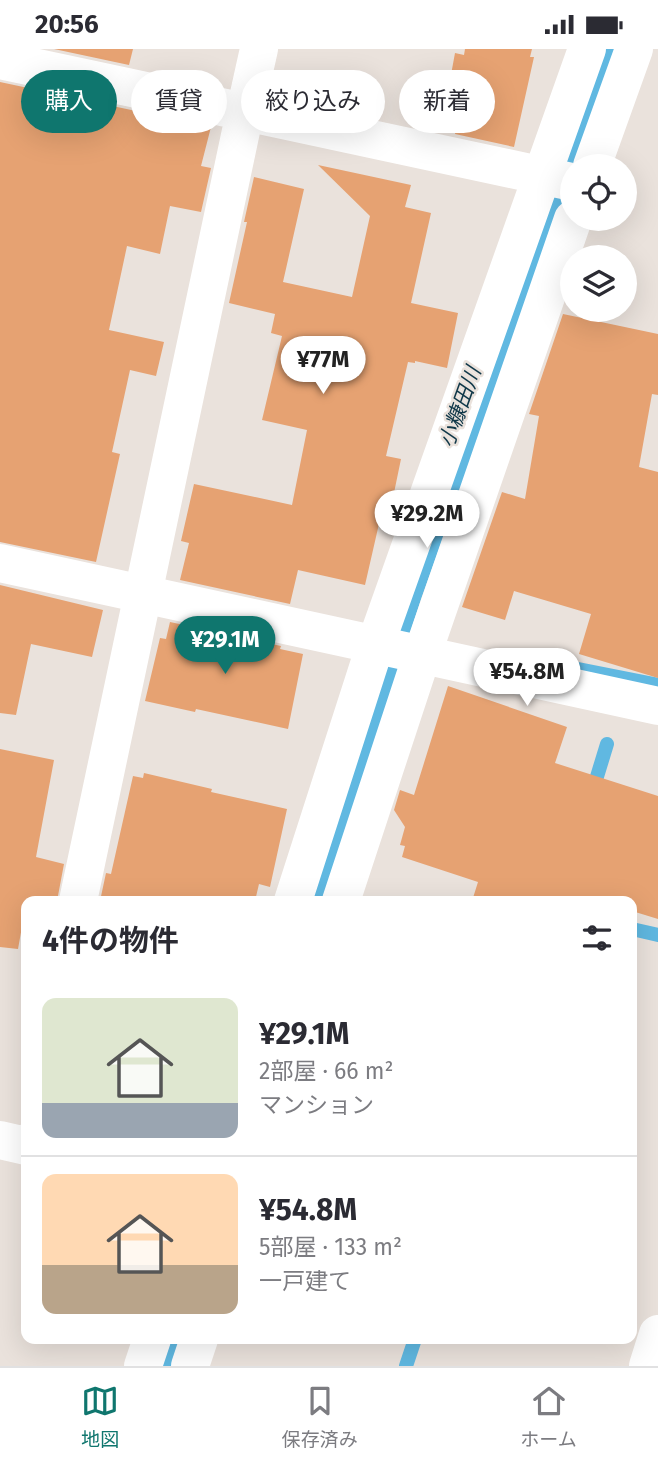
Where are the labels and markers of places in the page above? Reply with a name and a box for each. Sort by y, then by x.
pin: ¥77M [282,337,364,396]
pin: ¥29.2M [370,491,484,550]
pin: ¥29.1M [168,617,282,676]
pin: ¥54.8M [470,649,584,708]

